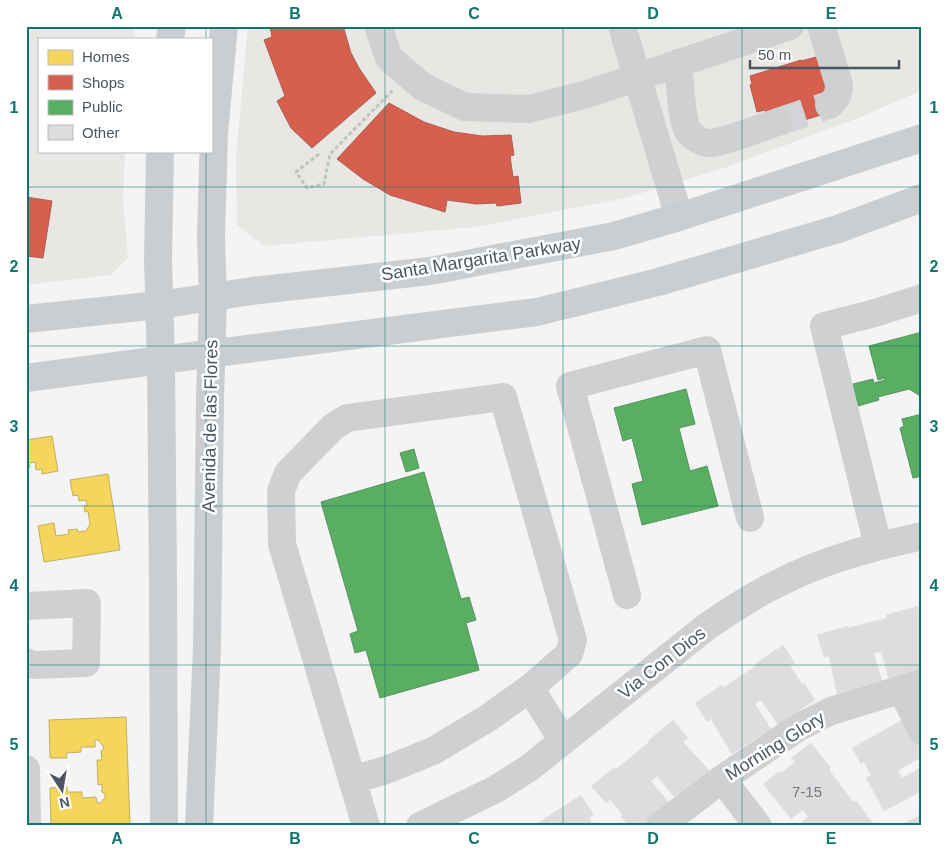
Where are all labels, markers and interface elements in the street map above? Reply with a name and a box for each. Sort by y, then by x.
text: A [111,5,123,22]
text: B [289,5,301,22]
text: C [468,5,480,22]
text: D [647,5,659,22]
text: E [826,5,837,22]
legend [38,38,212,152]
scale bar [750,38,899,70]
text: 50 m [758,46,791,63]
text: Homes [82,48,130,65]
text: Shops [82,74,125,91]
text: Public [82,98,123,115]
text: 1 [10,99,19,116]
text: 1 [930,99,939,116]
text: Other [82,124,120,141]
street label: Santa Margarita Parkway [380,233,582,285]
text: 2 [10,258,19,275]
text: 2 [930,258,939,275]
street label: Avenida de las Flores [198,339,222,513]
text: 3 [10,418,19,435]
text: 3 [930,418,939,435]
text: 4 [10,577,19,594]
text: 4 [930,577,939,594]
street label: Via Con Dios [615,623,709,703]
street label: Morning Glory [722,708,828,784]
text: 5 [10,736,19,753]
text: 5 [930,736,939,753]
north arrow [38,764,88,814]
house number: 7-15 [792,783,822,800]
text: N [58,794,71,812]
text: A [111,830,123,847]
text: B [289,830,301,847]
text: C [468,830,480,847]
text: D [647,830,659,847]
text: E [826,830,837,847]

